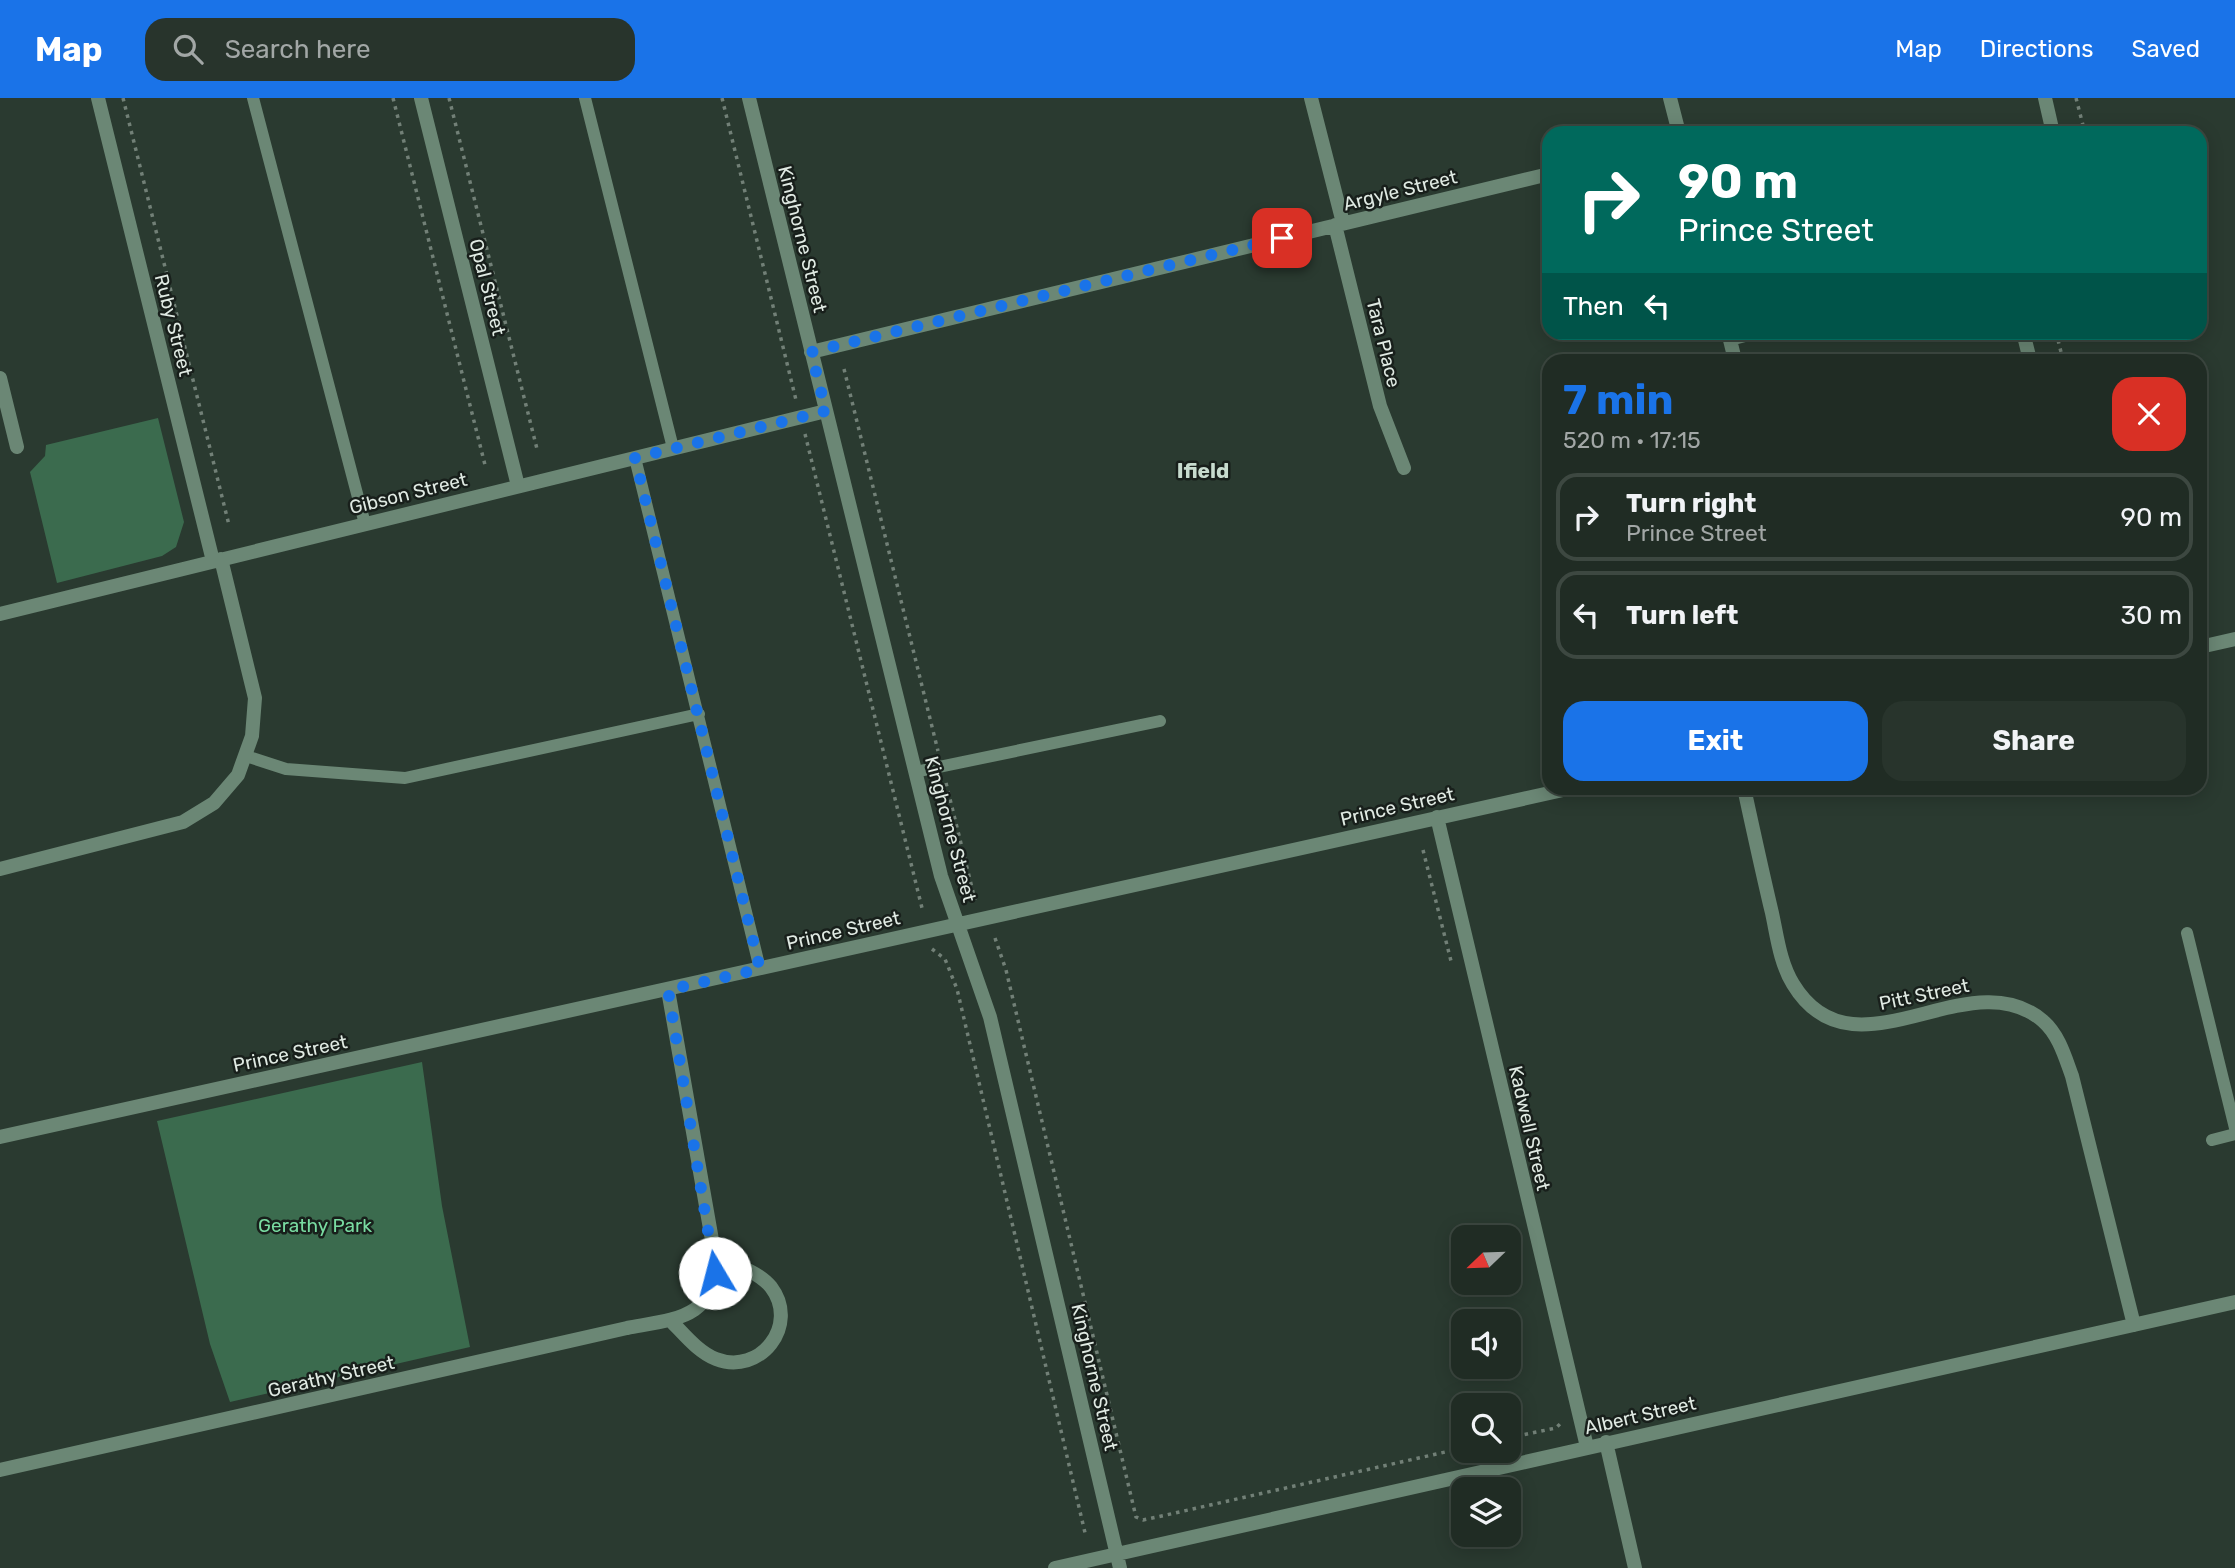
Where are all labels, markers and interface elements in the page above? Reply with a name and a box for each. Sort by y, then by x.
search box [145,18,635,81]
text: Map [35,30,103,69]
icon: search [169,30,207,68]
text: Search here [225,34,370,65]
text: Map [1895,35,1942,63]
text: Directions [1980,35,2093,63]
text: Saved [2131,35,2200,63]
text: 90 m [1678,152,1798,210]
icon: right [1563,154,1654,245]
street label: Kinghorne Street [773,163,832,315]
street label: Argyle Street [1341,165,1460,216]
pin [1252,208,1312,268]
text: Prince Street [1678,211,1874,249]
icon: arrive [1263,219,1301,257]
street label: Opal Street [464,236,511,338]
street label: Ruby Street [150,272,197,379]
icon: left [1638,287,1676,325]
text: Then [1563,291,1624,322]
street label: Tara Place [1361,296,1406,390]
text: 7 min [1563,375,1674,425]
button: close [2112,377,2186,451]
text: 520 m · 17:15 [1563,426,1701,454]
district label: Ifield [1177,458,1229,483]
street label: Gibson Street [347,468,470,519]
text: Turn right [1626,488,1756,519]
icon: right [1567,498,1605,536]
text: 90 m [2121,502,2182,533]
text: Prince Street [1626,519,1767,547]
icon: left [1567,596,1605,634]
text: Turn left [1626,600,1738,631]
text: 30 m [2120,600,2182,631]
button: Exit [1563,701,1868,781]
button: Share [1882,701,2186,781]
street label: Kinghorne Street [920,754,981,905]
street label: Prince Street [1338,782,1457,831]
street label: Prince Street [784,906,903,955]
street label: Pitt Street [1877,974,1972,1015]
street label: Prince Street [231,1030,350,1077]
street label: Kadwell Street [1504,1063,1555,1193]
park label: Gerathy Park [258,1214,372,1237]
north arrow [1451,1225,1521,1295]
map controls [1451,1225,1521,1547]
position arrow [678,1236,752,1310]
street label: Kinghorne Street [1066,1301,1123,1453]
button: sound [1451,1309,1521,1379]
street label: Gerathy Street [266,1351,397,1402]
street label: Albert Street [1582,1391,1699,1439]
button: search [1451,1393,1521,1463]
button: layers [1451,1477,1521,1547]

